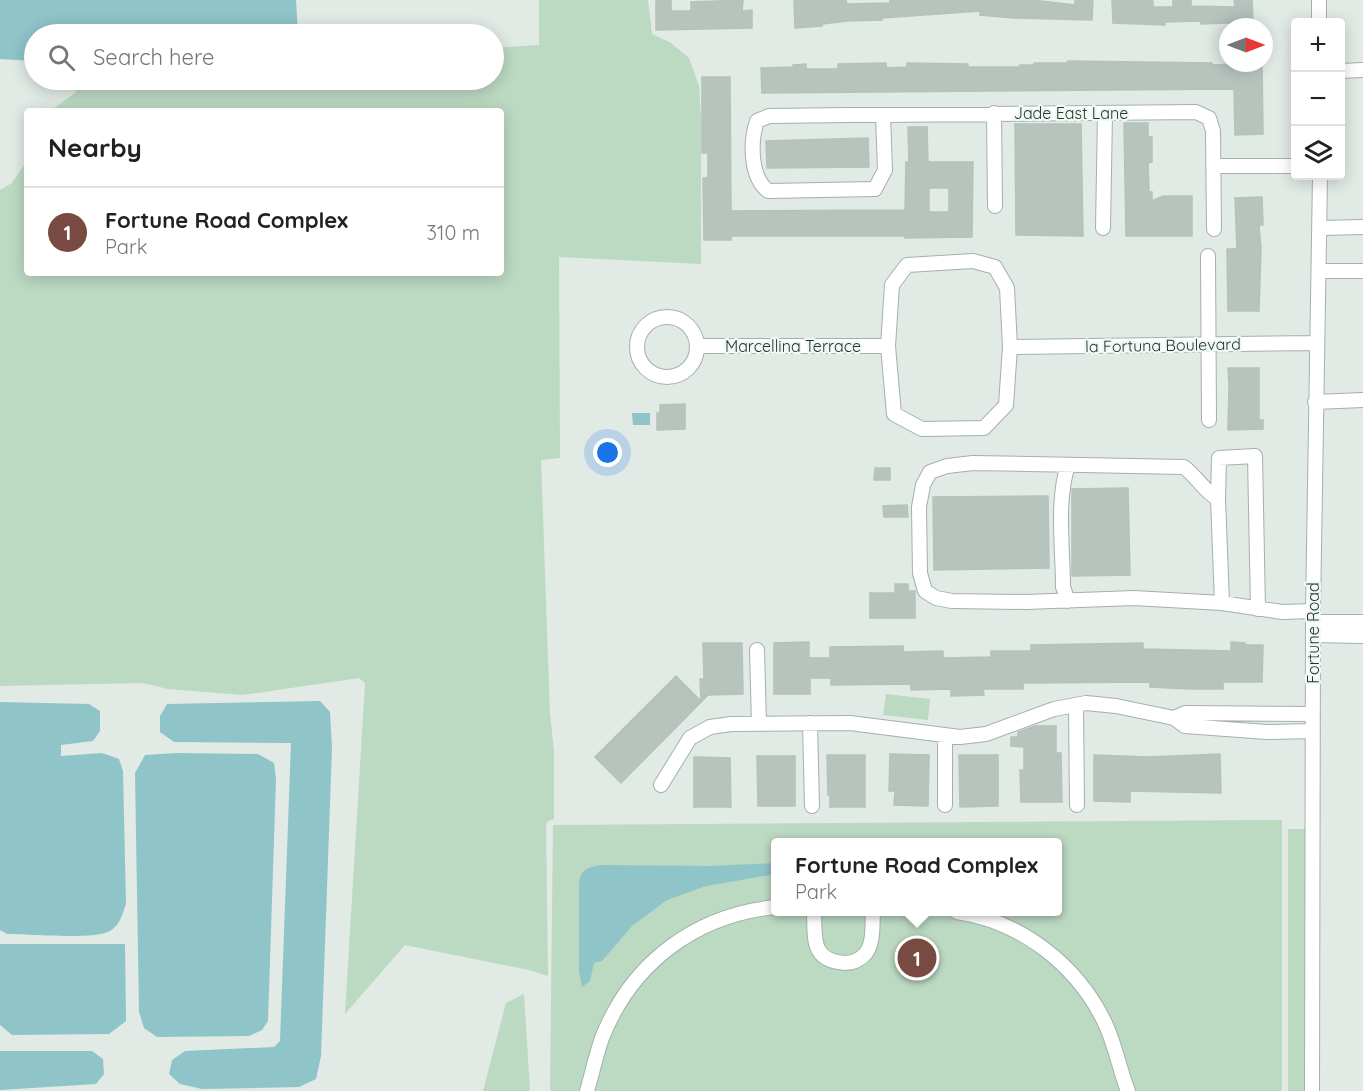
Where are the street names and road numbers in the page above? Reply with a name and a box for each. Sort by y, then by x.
street label: Jade East Lane [1014,103,1128,123]
street label: la Fortuna Boulevard [1085,334,1241,356]
street label: Marcellina Terrace [725,336,861,356]
street label: Fortune Road [1303,582,1323,684]

